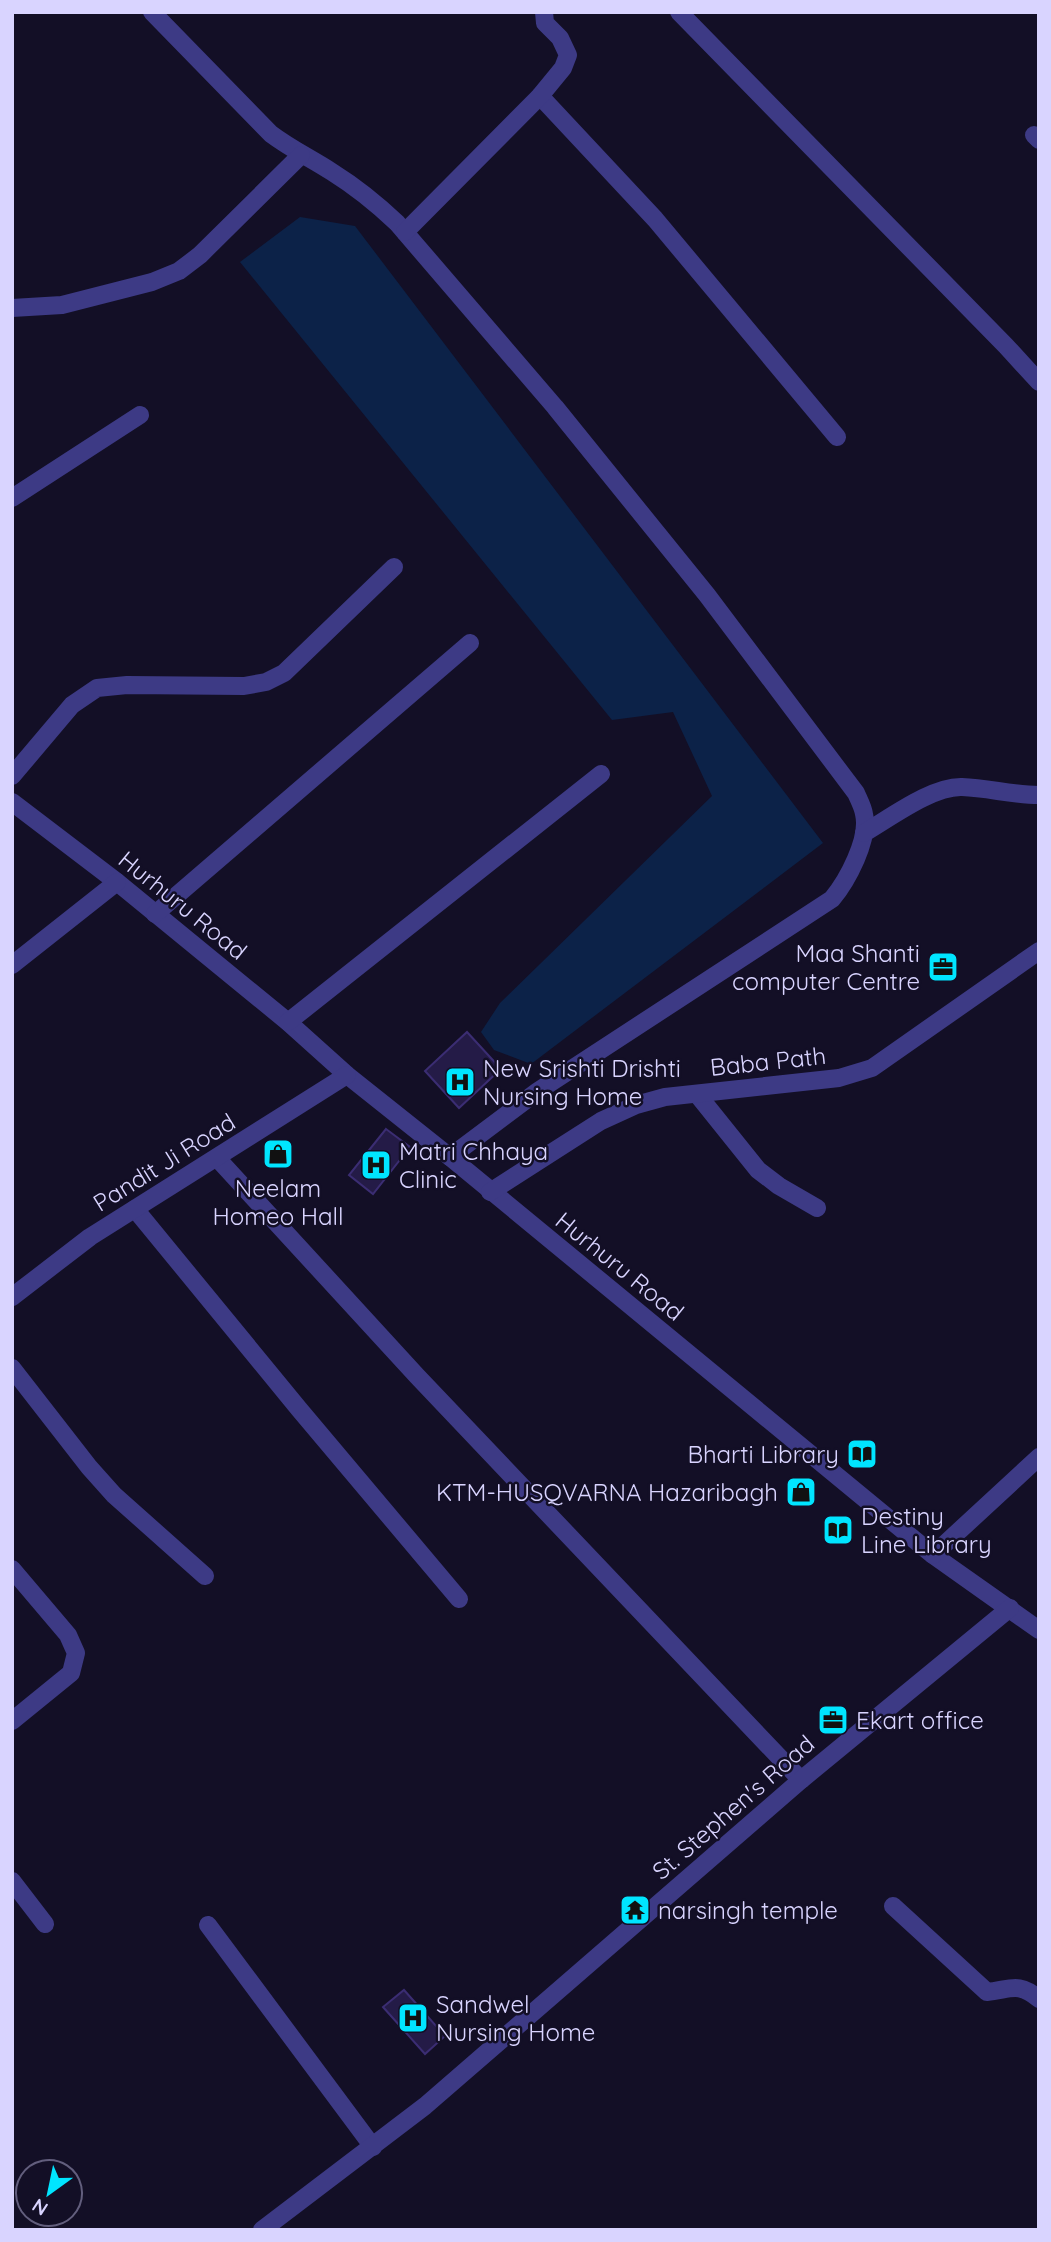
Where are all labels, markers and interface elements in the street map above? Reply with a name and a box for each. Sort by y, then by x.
street label: Hurhuru Road [113,844,253,966]
place label: Maa Shanti computer Centre [732,938,920,996]
office icon: Maa Shanti computer Centre [926,950,960,984]
street label: Baba Path [709,1040,827,1082]
place label: New Srishti Drishti Nursing Home [483,1053,681,1111]
hospital icon: New Srishti Drishti Nursing Home [443,1065,477,1099]
street label: Pandit Ji Road [87,1106,241,1218]
place label: Matri Chhaya Clinic [399,1136,548,1194]
shop icon: Neelam Homeo Hall [261,1137,295,1171]
hospital icon: Matri Chhaya Clinic [359,1148,393,1182]
place label: Neelam Homeo Hall [212,1173,344,1231]
street label: Hurhuru Road [550,1205,690,1327]
library icon: Bharti Library [845,1437,879,1471]
place label: Bharti Library [687,1439,839,1469]
shop icon: KTM-HUSQVARNA Hazaribagh [784,1475,818,1509]
place label: KTM-HUSQVARNA Hazaribagh [436,1477,778,1507]
place label: Destiny Line Library [861,1501,992,1559]
library icon: Destiny Line Library [821,1513,855,1547]
office icon: Ekart office [816,1703,850,1737]
place label: Ekart office [856,1705,984,1735]
street label: St. Stephen's Road [646,1728,820,1886]
temple icon: narsingh temple [618,1893,652,1927]
place label: narsingh temple [658,1895,838,1925]
place label: Sandwel Nursing Home [436,1989,595,2047]
hospital icon: Sandwel Nursing Home [396,2001,430,2035]
north arrow [14,2158,84,2228]
text: N [27,2193,52,2221]

